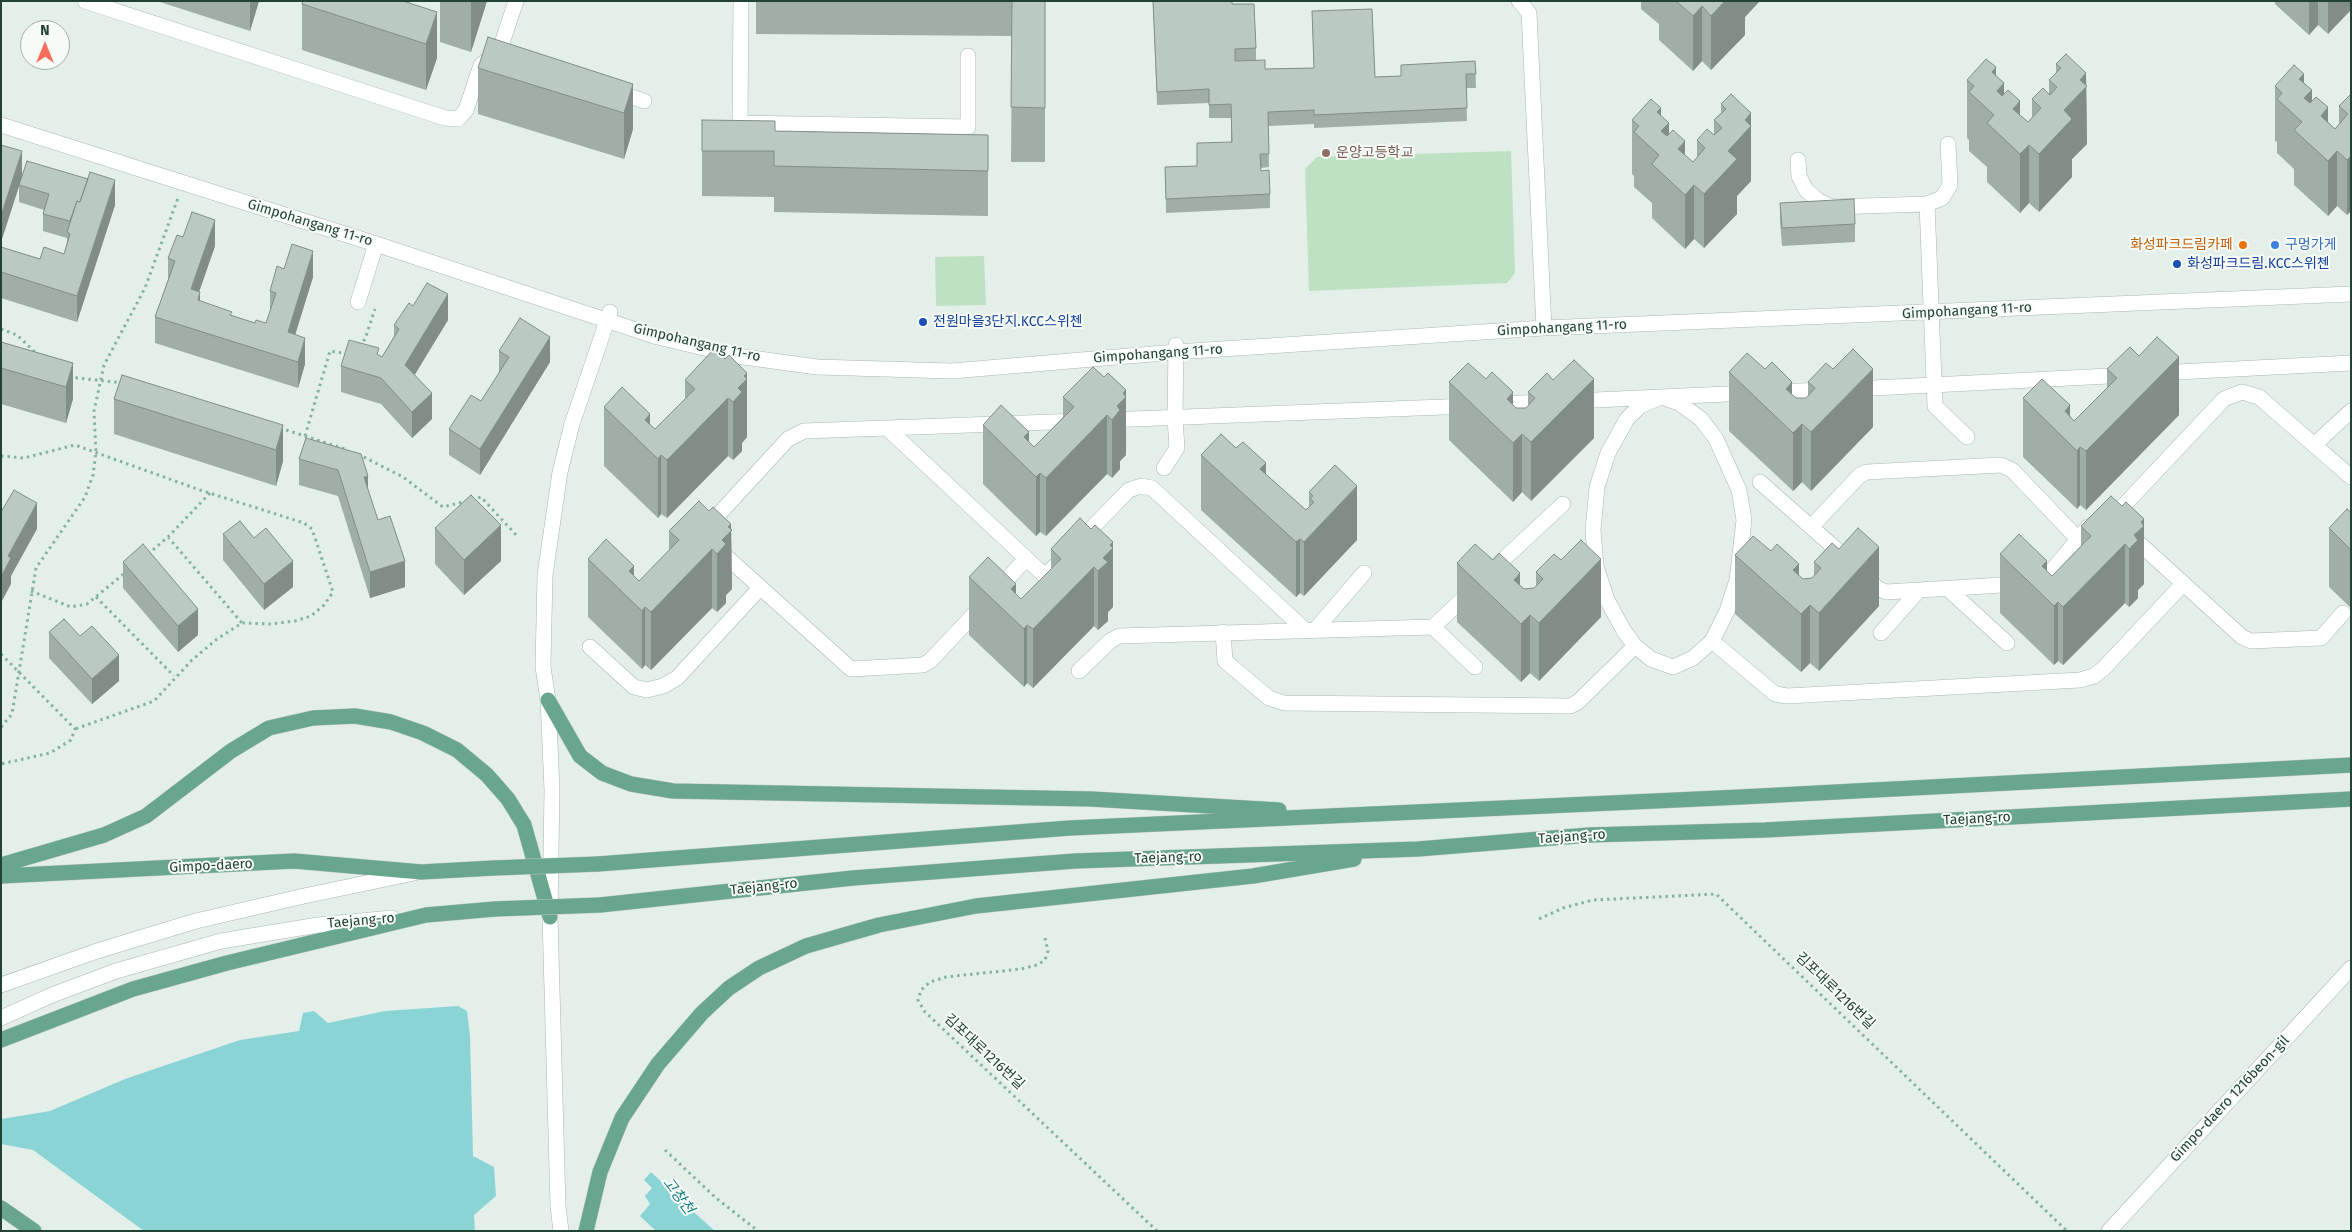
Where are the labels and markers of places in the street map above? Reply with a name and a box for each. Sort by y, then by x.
place label: 운양고등학교 [1336,145,1413,161]
marker: 운양고등학교 [1320,147,1332,159]
place label: 화성파크드림카페 [2130,237,2233,253]
place label: 구멍가게 [2285,237,2337,253]
marker: 화성파크드림카페 [2237,239,2249,251]
marker: 구멍가게 [2269,239,2281,251]
place label: 화성파크드림.KCC스위첸 [2187,256,2330,272]
marker: 화성파크드림.KCC스위첸 [2171,258,2183,270]
place label: 전원마을3단지.KCC스위첸 [933,314,1083,330]
marker: 전원마을3단지.KCC스위첸 [917,316,929,328]

